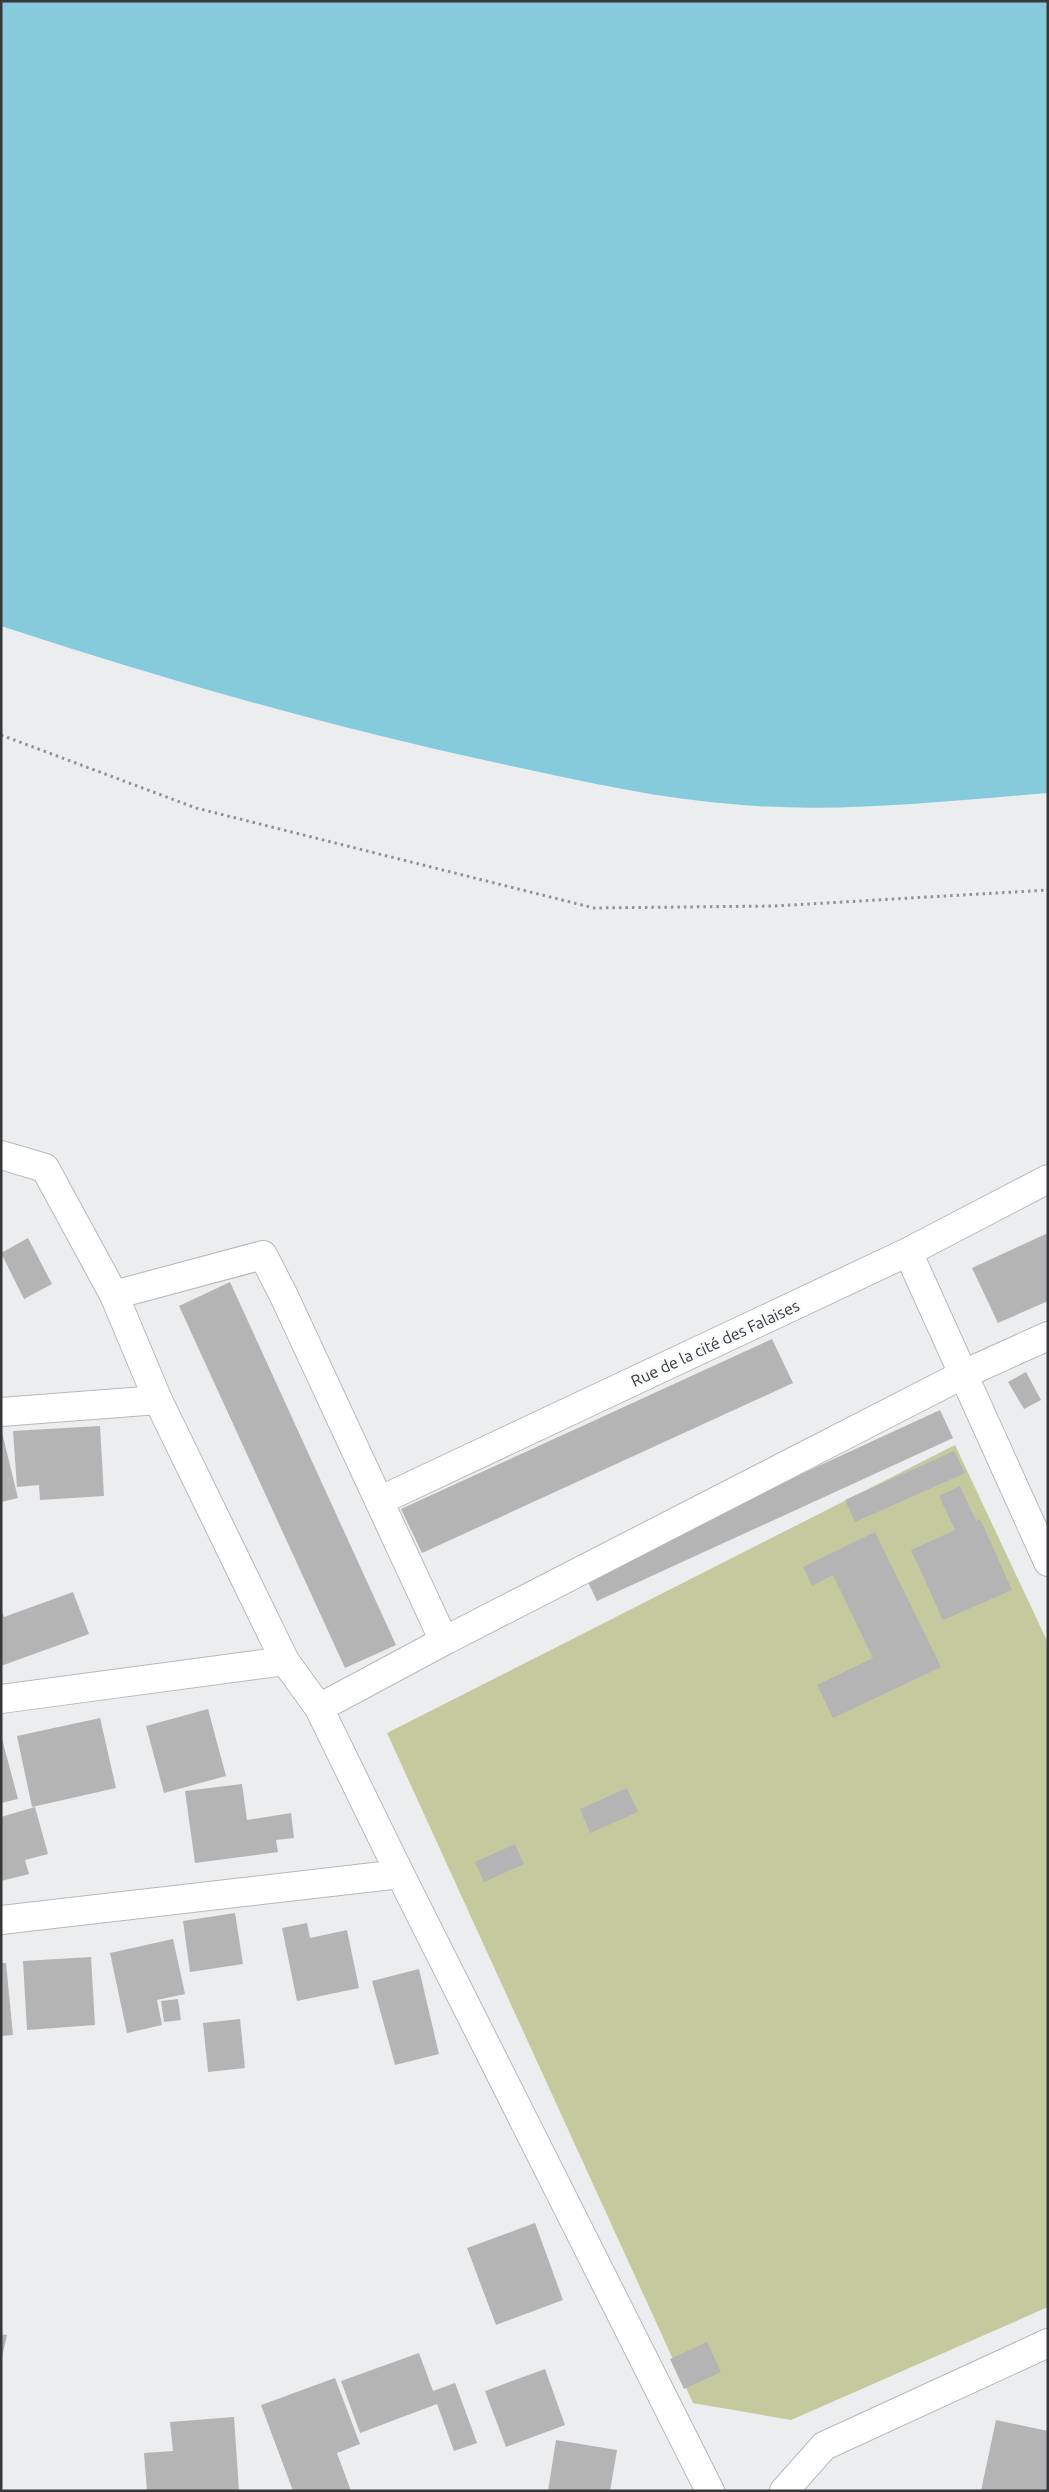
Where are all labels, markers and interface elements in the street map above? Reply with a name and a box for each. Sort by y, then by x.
street label: Rue de la cité des Falaises [628,1296,802,1390]

